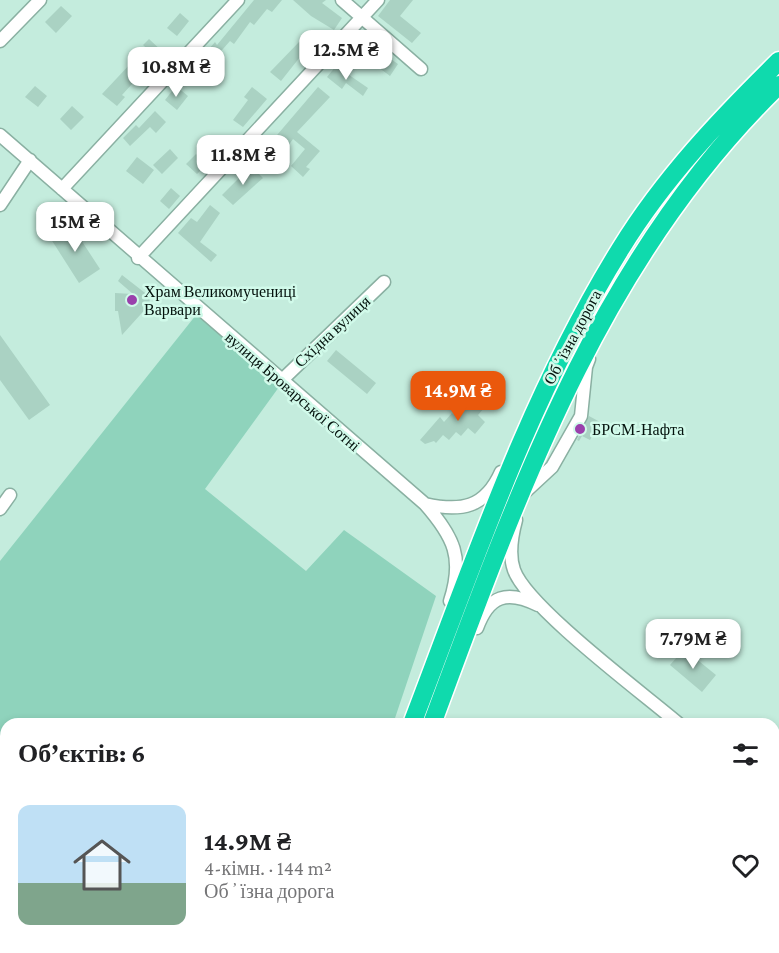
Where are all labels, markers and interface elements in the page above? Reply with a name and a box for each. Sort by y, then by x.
pin: 12.5M ₴ [291,30,401,81]
text: 12.5M ₴ [313,38,379,60]
pin: 10.8M ₴ [121,47,231,98]
text: 10.8M ₴ [142,55,210,77]
pin: 11.8M ₴ [188,135,298,186]
text: 11.8M ₴ [211,143,275,165]
pin: 15M ₴ [33,202,117,253]
text: 15M ₴ [50,210,100,232]
place label: Храм Великомучениці Варвари [144,283,297,319]
street label: Обʼїзна дорога [540,287,605,388]
street label: Східна вулиця [291,292,375,371]
marker: Храм Великомучениці Варвари [125,293,139,307]
street label: вулиця Броварської Сотні [221,328,364,456]
pin: 14.9M ₴ [403,371,513,422]
text: 14.9M ₴ [425,379,491,401]
place label: БРСМ-Нафта [592,421,684,439]
marker: БРСМ-Нафта [573,422,587,436]
pin: 7.79M ₴ [638,619,748,670]
text: 7.79M ₴ [660,627,726,649]
icon: filters [729,738,762,771]
text: Об’єктів: 6 [18,739,145,768]
text: 14.9M ₴ [204,827,291,856]
icon: home [66,829,138,901]
icon: heart [729,849,762,882]
text: 4-кімн. · 144 m² [204,857,332,879]
text: Обʼїзна дорога [204,880,334,902]

